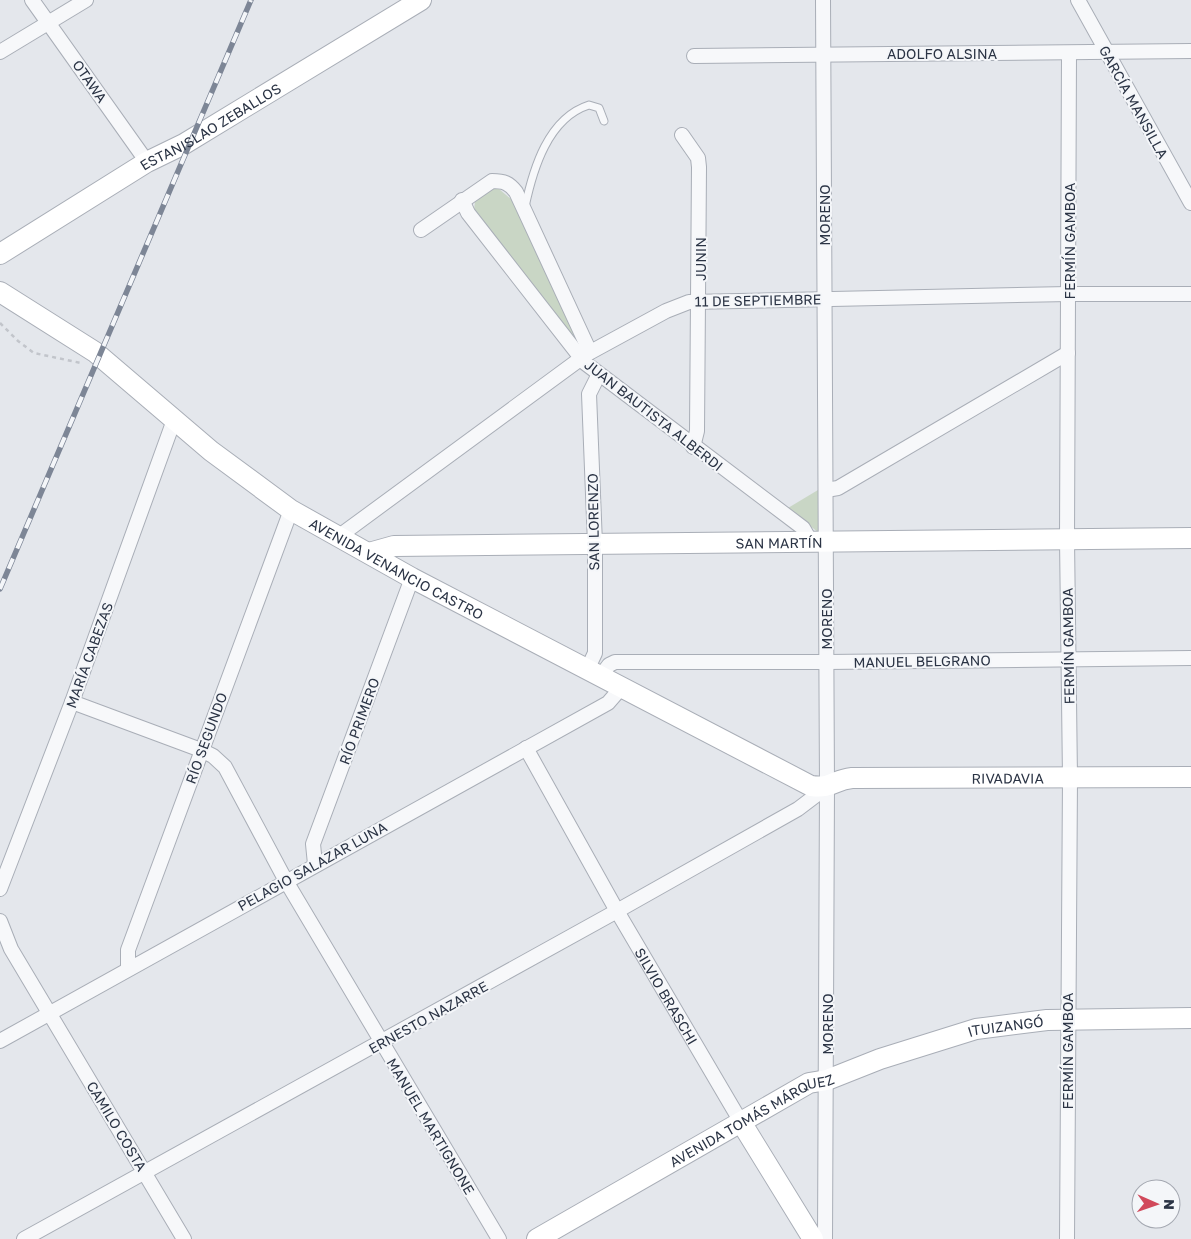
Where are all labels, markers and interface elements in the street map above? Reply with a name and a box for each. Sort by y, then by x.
street label: GARCÍA MANSILLA [1096,43,1172,162]
street label: ADOLFO ALSINA [887,45,998,62]
street label: OTAWA [69,56,111,106]
street label: ESTANISLAO ZEBALLOS [136,79,284,173]
street label: FERMÍN GAMBOA [1061,182,1078,299]
street label: MORENO [816,184,833,246]
street label: JUNIN [692,237,709,281]
street label: 11 DE SEPTIEMBRE [695,290,821,310]
street label: JUAN BAUTISTA ALBERDI [582,356,726,474]
street label: SAN LORENZO [584,473,602,571]
street label: AVENIDA VENANCIO CASTRO [307,514,487,622]
street label: SAN MARTÍN [735,533,823,551]
street label: FERMÍN GAMBOA [1058,587,1078,705]
street label: MORENO [818,588,835,650]
street label: MARÍA CABEZAS [62,600,116,710]
street label: MANUEL BELGRANO [853,651,991,671]
street label: RÍO PRIMERO [335,675,383,767]
street label: RÍO SEGUNDO [182,690,230,786]
street label: RIVADAVIA [971,769,1044,786]
street label: PELAGIO SALAZAR LUNA [234,818,390,914]
street label: SILVIO BRASCHI [632,944,702,1047]
street label: ERNESTO NAZARRE [365,977,491,1057]
street label: FERMÍN GAMBOA [1059,992,1076,1109]
street label: MORENO [819,993,836,1055]
street label: ITUIZANGÓ [965,1012,1044,1040]
street label: MANUEL MARTIGNONE [383,1055,479,1197]
street label: AVENIDA TOMÁS MÁRQUEZ [666,1070,836,1170]
street label: CAMILO COSTA [83,1078,151,1175]
north arrow [1131,1179,1181,1229]
text: N [1161,1199,1178,1210]

